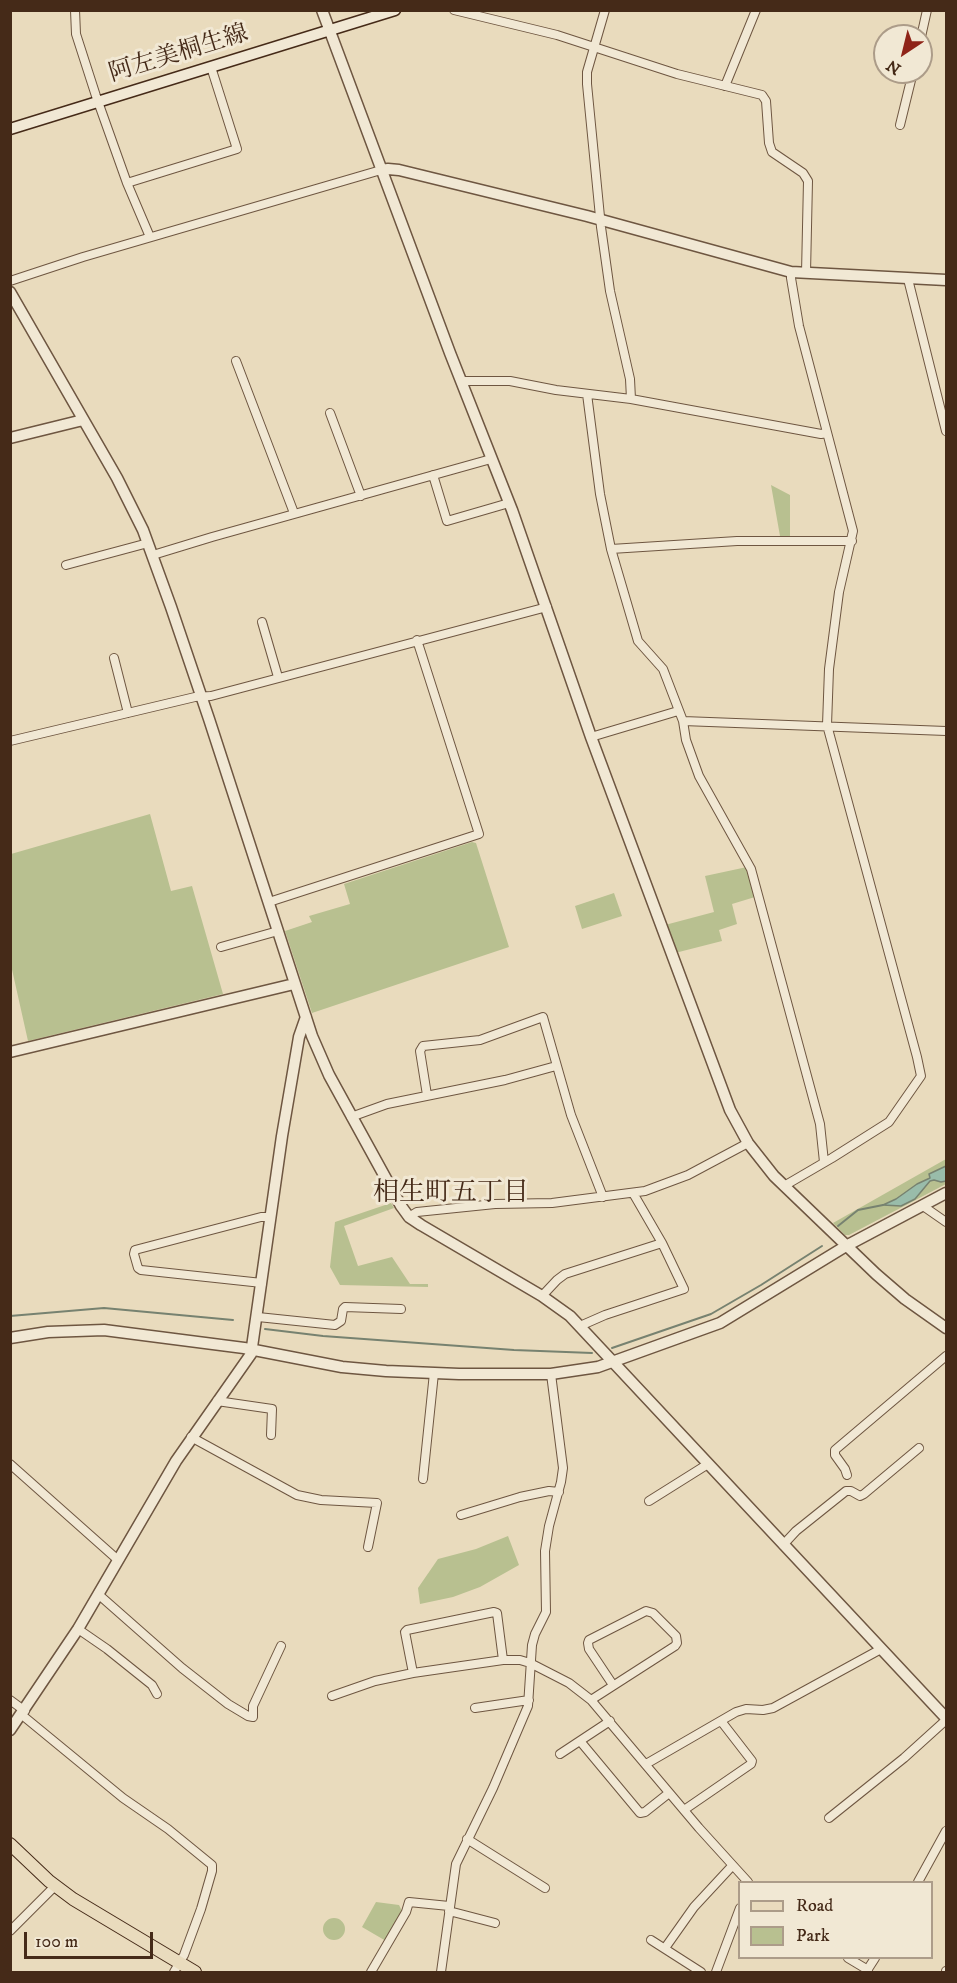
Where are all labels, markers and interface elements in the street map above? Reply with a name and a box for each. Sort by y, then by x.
street label: 阿左美桐生線 [106,20,252,90]
north arrow [873,24,933,84]
text: N [883,55,905,79]
district label: 相生町五丁目 [373,1179,529,1211]
legend [738,1881,933,1959]
text: Road [796,1895,833,1917]
scale bar [27,1920,156,1958]
text: Park [796,1925,830,1947]
text: 100 m [35,1931,78,1953]

